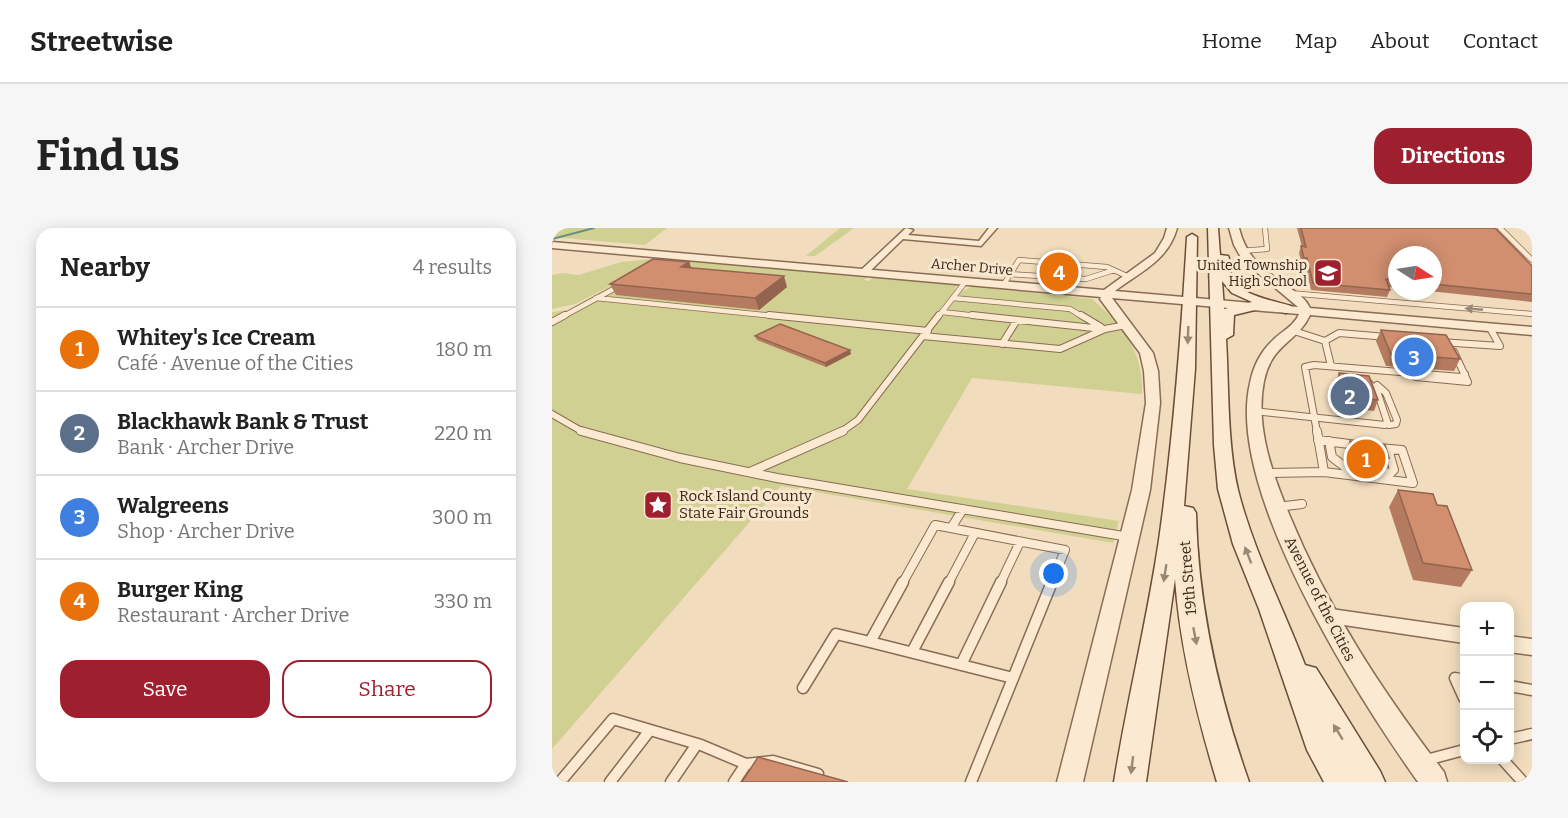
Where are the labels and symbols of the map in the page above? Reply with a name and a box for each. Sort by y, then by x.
north arrow [1388,246,1442,300]
pin: 4 [1040,250,1078,294]
street label: Archer Drive [930,255,1014,279]
place label: United Township High School [1197,257,1307,290]
school or university icon: United Township High School [1312,257,1344,289]
one-way arrow [1464,304,1483,314]
one-way arrow [1184,325,1193,344]
pin: 3 [1394,334,1434,380]
pin: 2 [1330,374,1370,418]
pin: 1 [1346,436,1386,482]
place label: Rock Island County State Fair Grounds [679,487,812,522]
place icon: Rock Island County State Fair Grounds [642,489,674,521]
street label: Avenue of the Cities [1281,534,1359,664]
street label: 19th Street [1176,539,1200,616]
one-way arrow [1243,546,1253,564]
your location [1039,559,1068,588]
one-way arrow [1160,563,1169,582]
one-way arrow [1190,627,1200,646]
one-way arrow [1332,725,1344,741]
one-way arrow [1128,756,1137,775]

